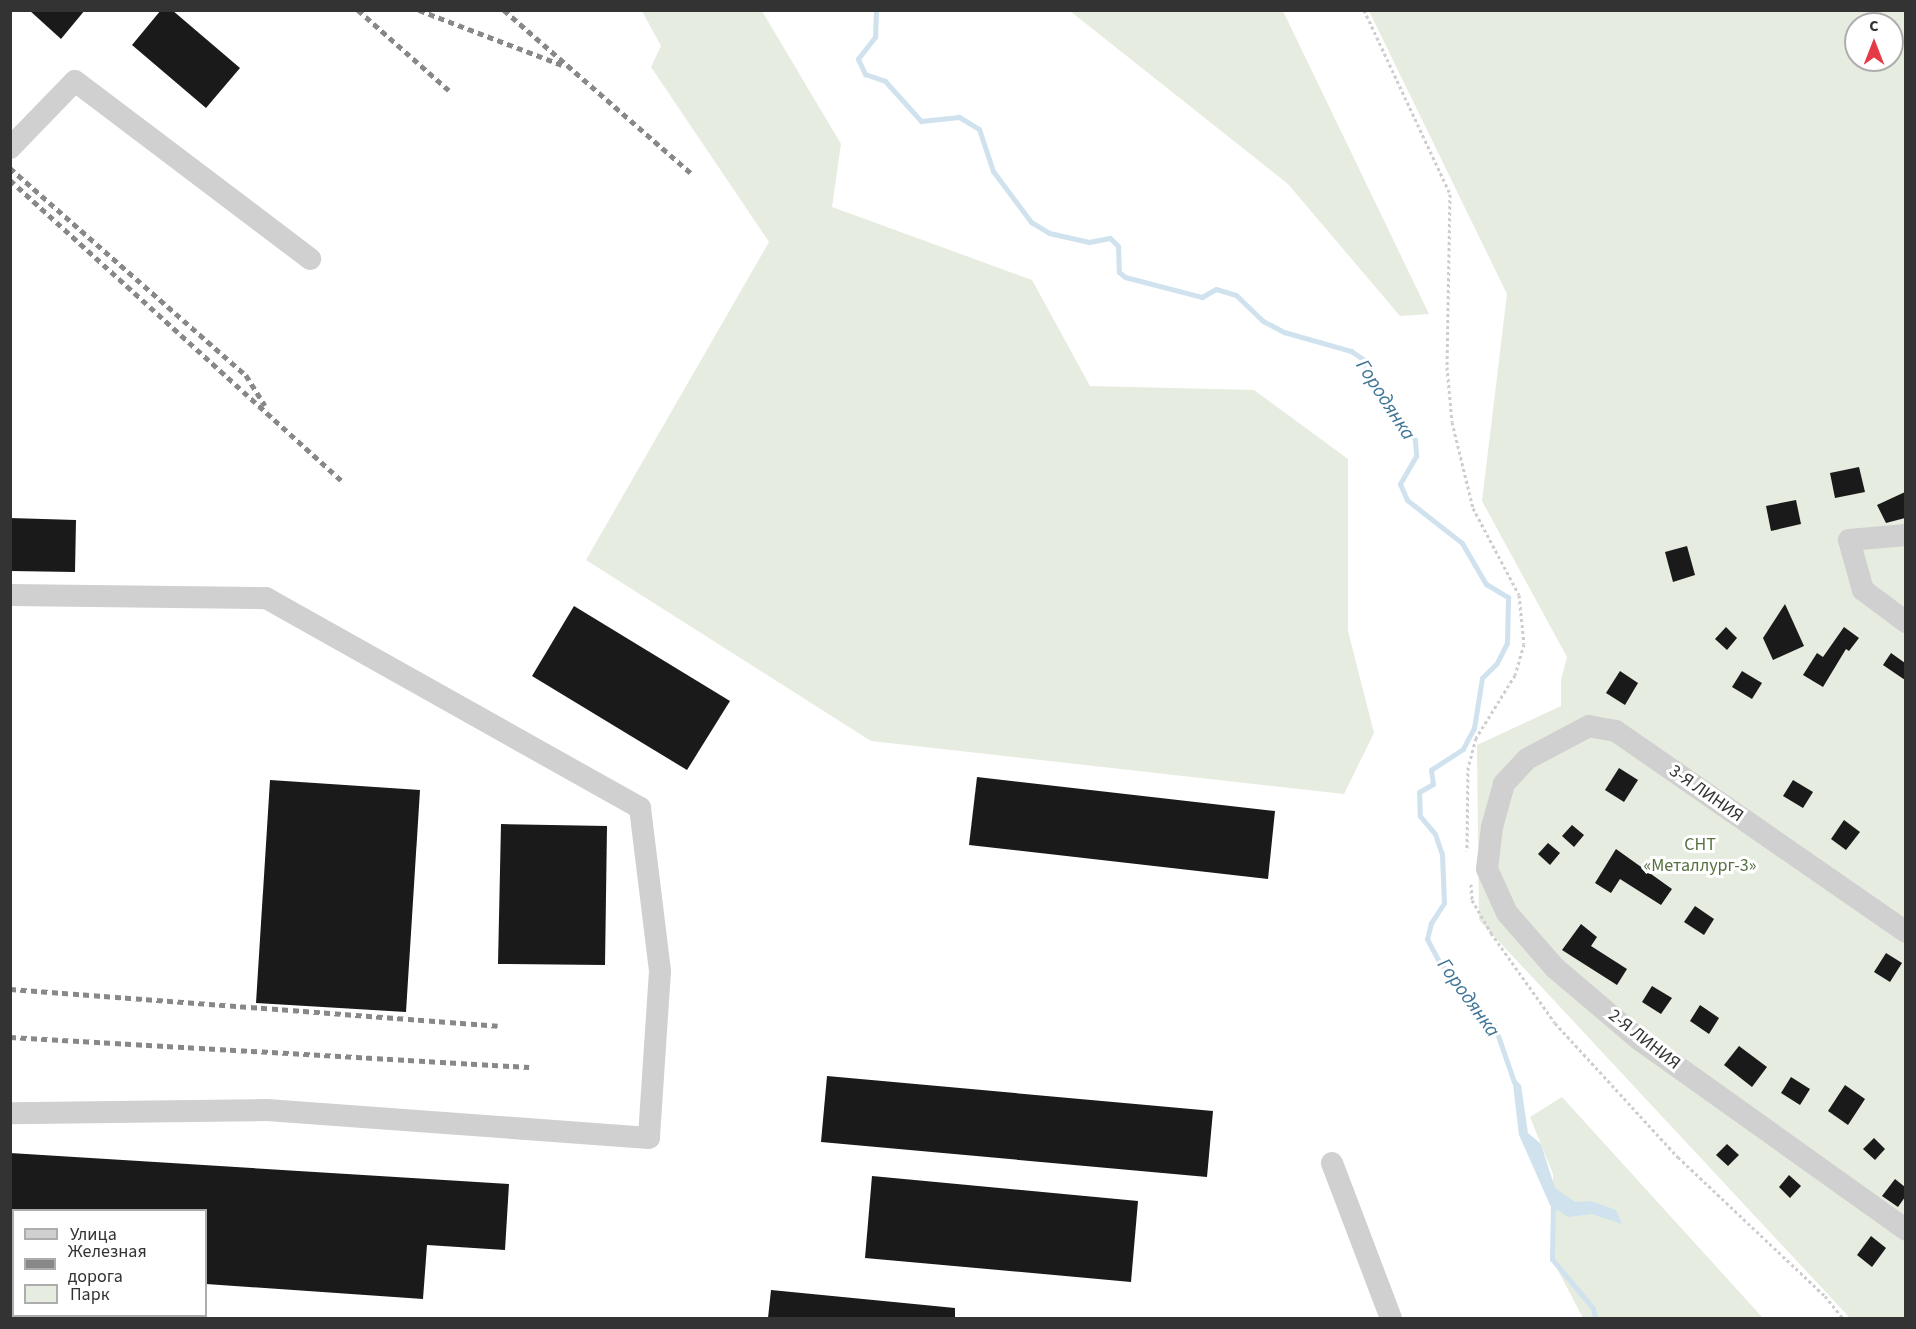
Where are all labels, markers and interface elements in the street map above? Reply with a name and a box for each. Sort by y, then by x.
north arrow [1844,12,1904,72]
text: С [1869,15,1879,37]
water label: Городянка [1350,355,1420,445]
street label: 3-Я ЛИНИЯ [1665,761,1747,827]
park label: СНТ «Металлург-3» [1644,835,1756,878]
water label: Городянка [1431,954,1505,1042]
street label: 2-Я ЛИНИЯ [1604,1005,1684,1075]
legend [12,1209,207,1317]
text: Улица [70,1222,117,1247]
text: Железная дорога [68,1239,147,1289]
text: Парк [70,1282,110,1307]

